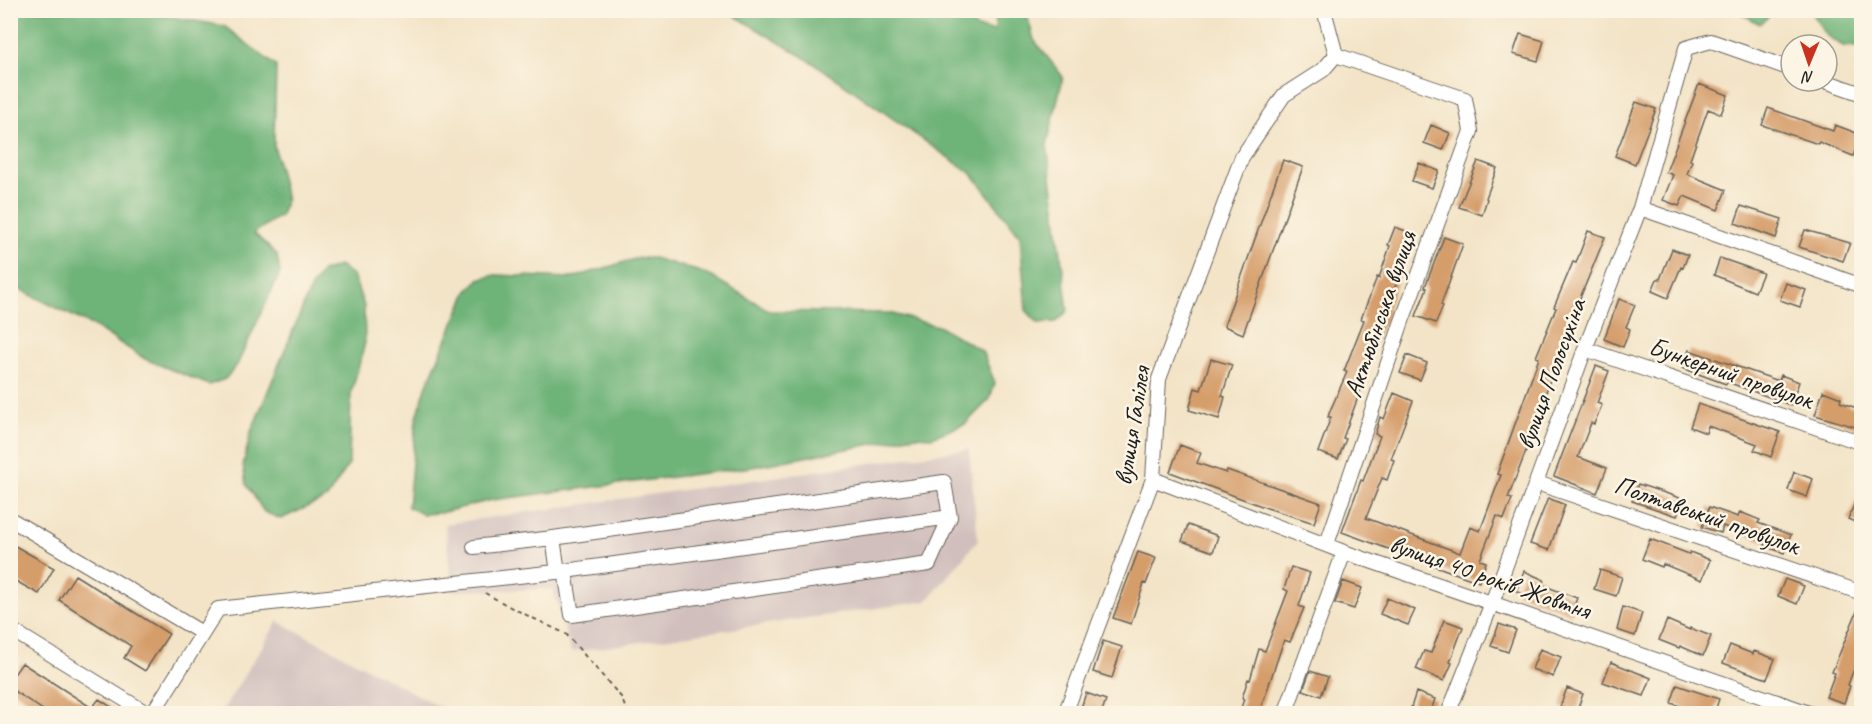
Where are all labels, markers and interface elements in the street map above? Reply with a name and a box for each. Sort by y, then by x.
north arrow [1779,33,1839,93]
text: N [1800,67,1814,87]
street label: Актюбінська вулиця [1336,225,1424,401]
street label: вулиця Полосухіна [1509,293,1594,454]
street label: Бункерний провулок [1645,330,1820,417]
street label: вулиця Галілея [1106,363,1158,488]
street label: Полтавський провулок [1610,468,1806,563]
street label: вулиця 40 років Жовтня [1385,527,1596,627]

